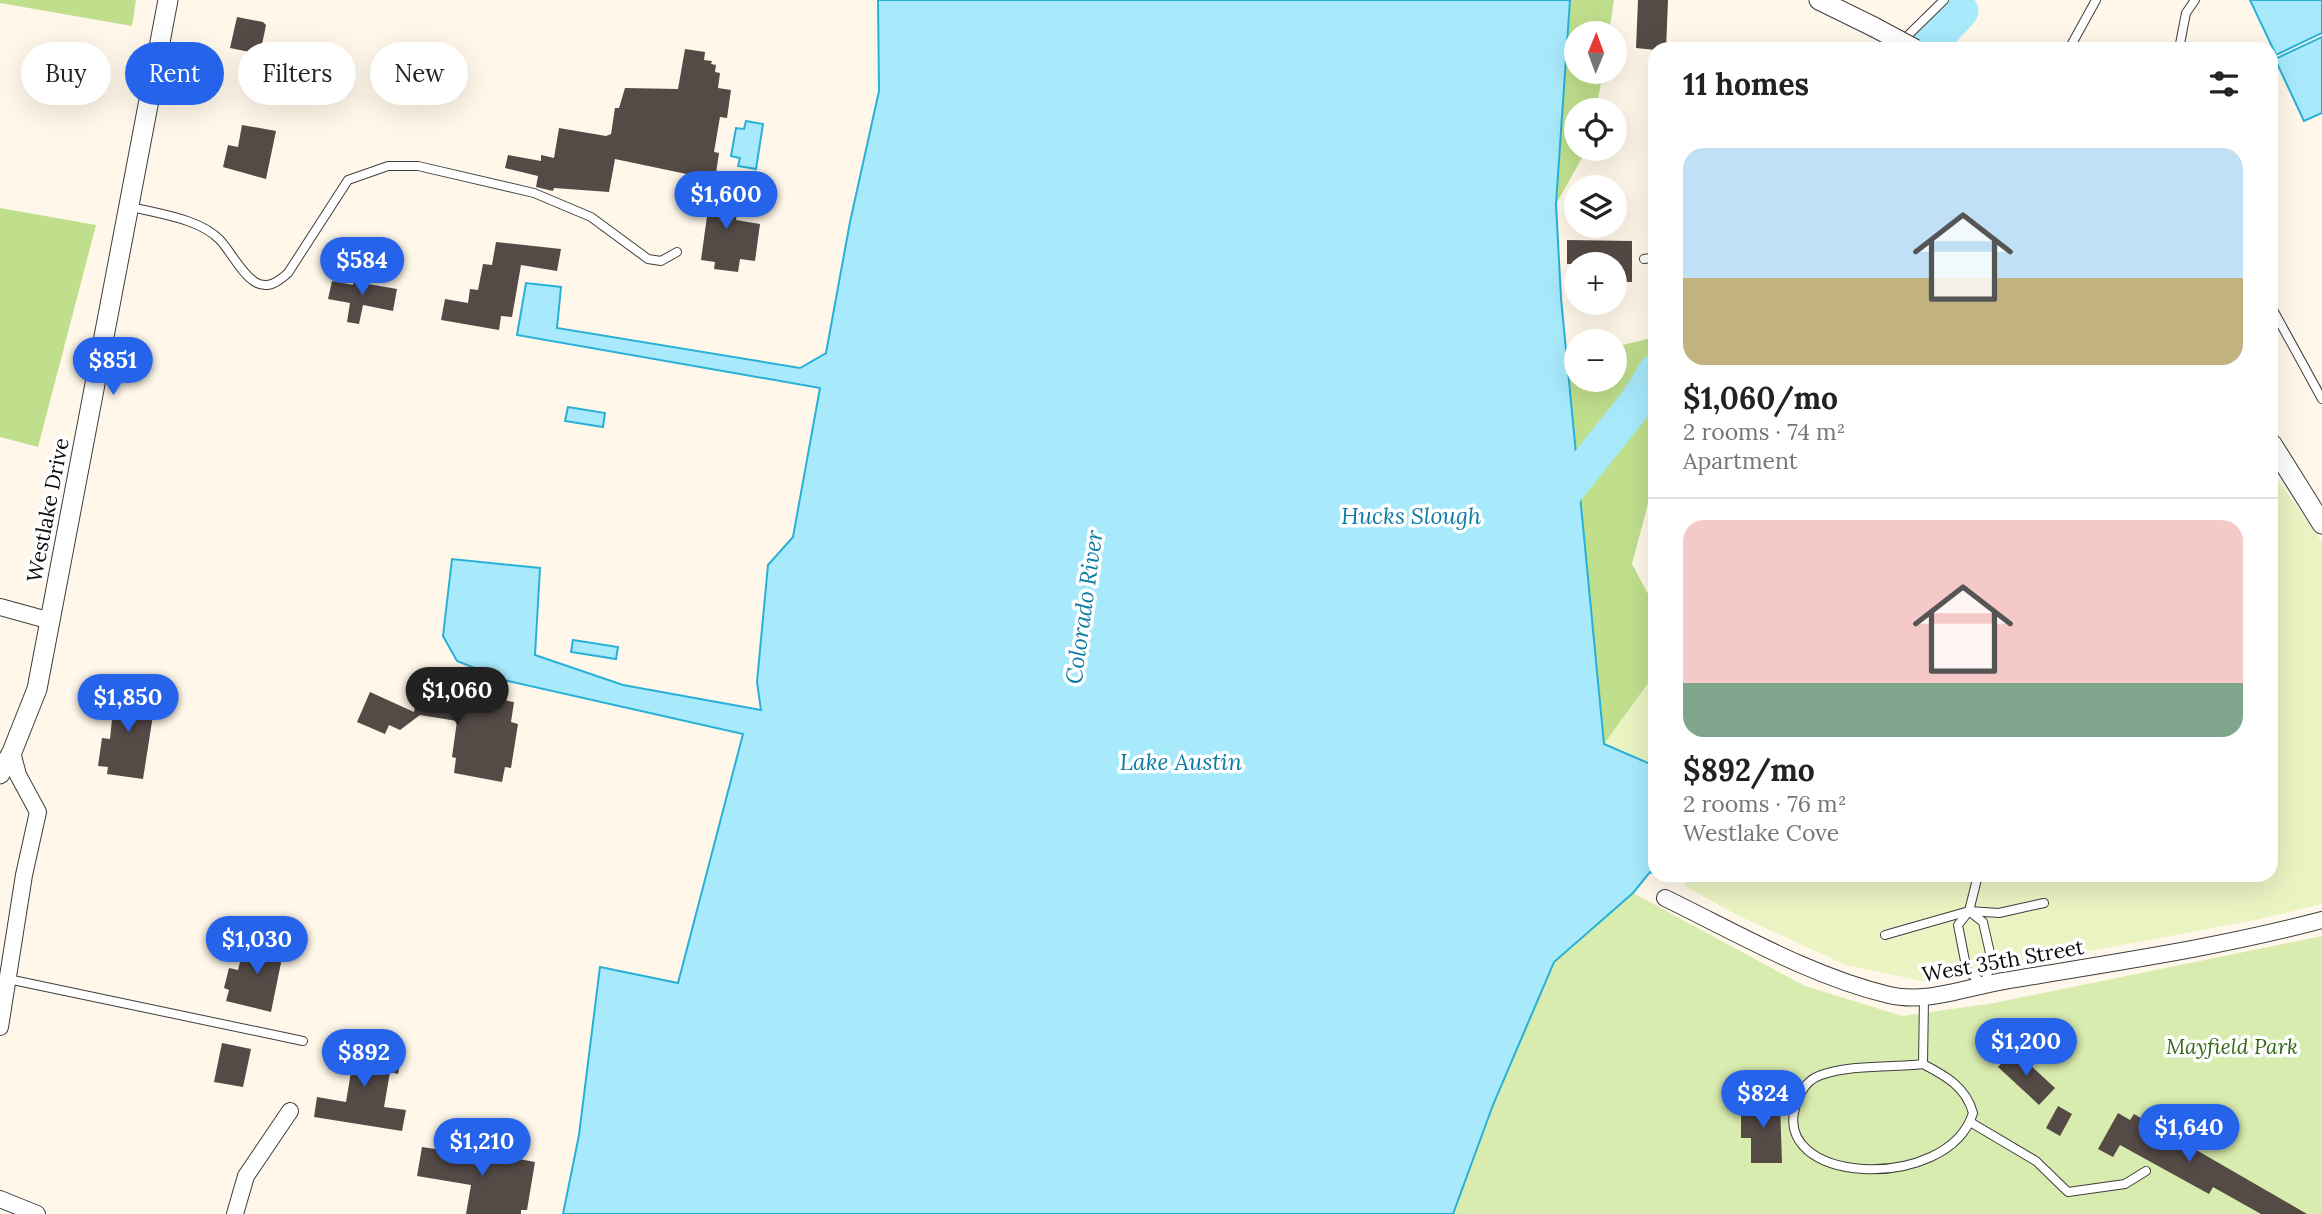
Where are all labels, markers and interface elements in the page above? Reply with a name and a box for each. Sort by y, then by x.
north arrow [1564,21,1628,84]
map controls [1564,21,1627,392]
chip: Buy [21,42,111,105]
chip: Rent [125,42,224,105]
chip: Filters [238,42,356,105]
chip: New [370,42,468,105]
text: 11 homes [1683,65,1809,103]
icon: filters [2205,65,2243,103]
button: locate [1564,98,1627,161]
pin: $1,600 [669,172,783,231]
button: layers [1564,175,1627,238]
text: $1,600 [690,179,762,208]
icon: home [1900,194,2026,320]
pin: $584 [321,238,403,297]
text: $584 [336,245,388,274]
button: + [1564,252,1627,315]
button: − [1564,329,1627,392]
pin: $851 [72,338,154,397]
text: $851 [89,345,137,374]
text: $1,060/mo [1683,379,1838,417]
text: 2 rooms · 74 m² [1683,417,1845,446]
street label: Westlake Drive [20,435,75,584]
text: Apartment [1683,446,1798,475]
water label: Hucks Slough [1341,501,1481,530]
water label: Colorado River [1058,528,1109,686]
icon: home [1900,566,2026,692]
pin: $1,060 [400,668,514,727]
pin: $1,850 [71,674,185,734]
text: $1,060 [422,675,492,704]
text: $1,850 [94,682,162,711]
water label: Lake Austin [1120,747,1242,776]
text: $892/mo [1683,751,1815,789]
text: 2 rooms · 76 m² [1683,789,1847,818]
text: Westlake Cove [1683,818,1839,847]
pin: $1,030 [200,916,314,976]
text: $1,030 [222,924,292,953]
street label: West 35th Street [1920,933,2087,988]
pin: $1,200 [1969,1018,2083,1078]
text: $1,200 [1991,1026,2061,1055]
pin: $892 [323,1030,405,1089]
park label: Mayfield Park [2166,1033,2298,1060]
text: $892 [338,1037,390,1066]
pin: $824 [1722,1070,1804,1130]
text: $824 [1737,1078,1789,1107]
pin: $1,640 [2132,1104,2246,1164]
text: $1,640 [2154,1112,2224,1141]
pin: $1,210 [425,1118,539,1178]
text: $1,210 [450,1126,514,1155]

